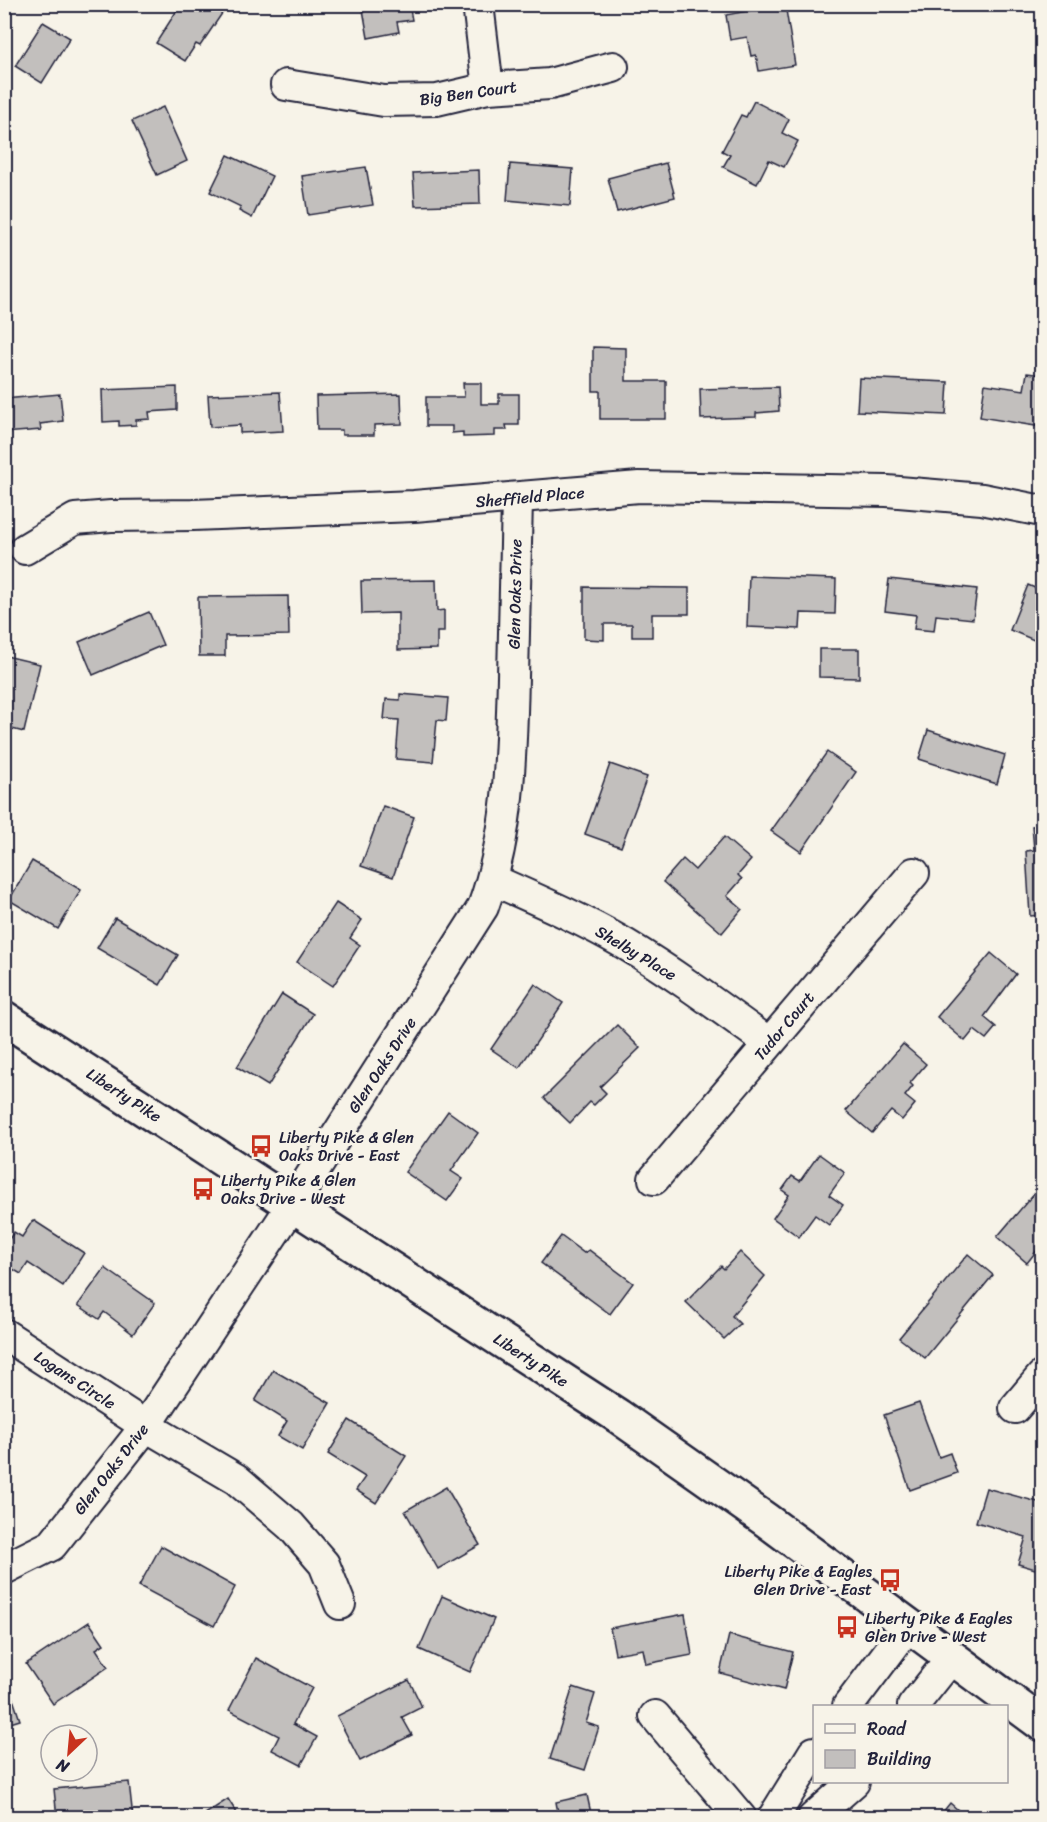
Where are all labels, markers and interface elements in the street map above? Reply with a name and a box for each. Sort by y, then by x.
street label: Big Ben Court [418,72,518,114]
street label: Sheffield Place [474,478,586,516]
street label: Glen Oaks Drive [500,539,530,649]
street label: Shelby Place [590,917,682,989]
street label: Tudor Court [746,985,822,1067]
street label: Glen Oaks Drive [340,1011,424,1119]
street label: Liberty Pike [80,1060,168,1130]
place label: Liberty Pike & Glen Oaks Drive - East [279,1123,414,1170]
bus stop icon: Liberty Pike & Glen Oaks Drive - East [248,1133,274,1159]
place label: Liberty Pike & Glen Oaks Drive - West [221,1166,356,1213]
bus stop icon: Liberty Pike & Glen Oaks Drive - West [190,1176,216,1202]
street label: Liberty Pike [487,1325,575,1395]
street label: Logans Circle [28,1343,122,1417]
street label: Glen Oaks Drive [66,1417,156,1521]
place label: Liberty Pike & Eagles Glen Drive - East [725,1557,872,1604]
bus stop icon: Liberty Pike & Eagles Glen Drive - East [877,1567,903,1593]
place label: Liberty Pike & Eagles Glen Drive - West [865,1604,1013,1651]
bus stop icon: Liberty Pike & Eagles Glen Drive - West [834,1614,860,1640]
legend [813,1705,1008,1783]
text: Road [867,1713,907,1745]
north arrow [39,1723,99,1783]
text: Building [867,1743,931,1775]
text: N [50,1750,75,1782]

